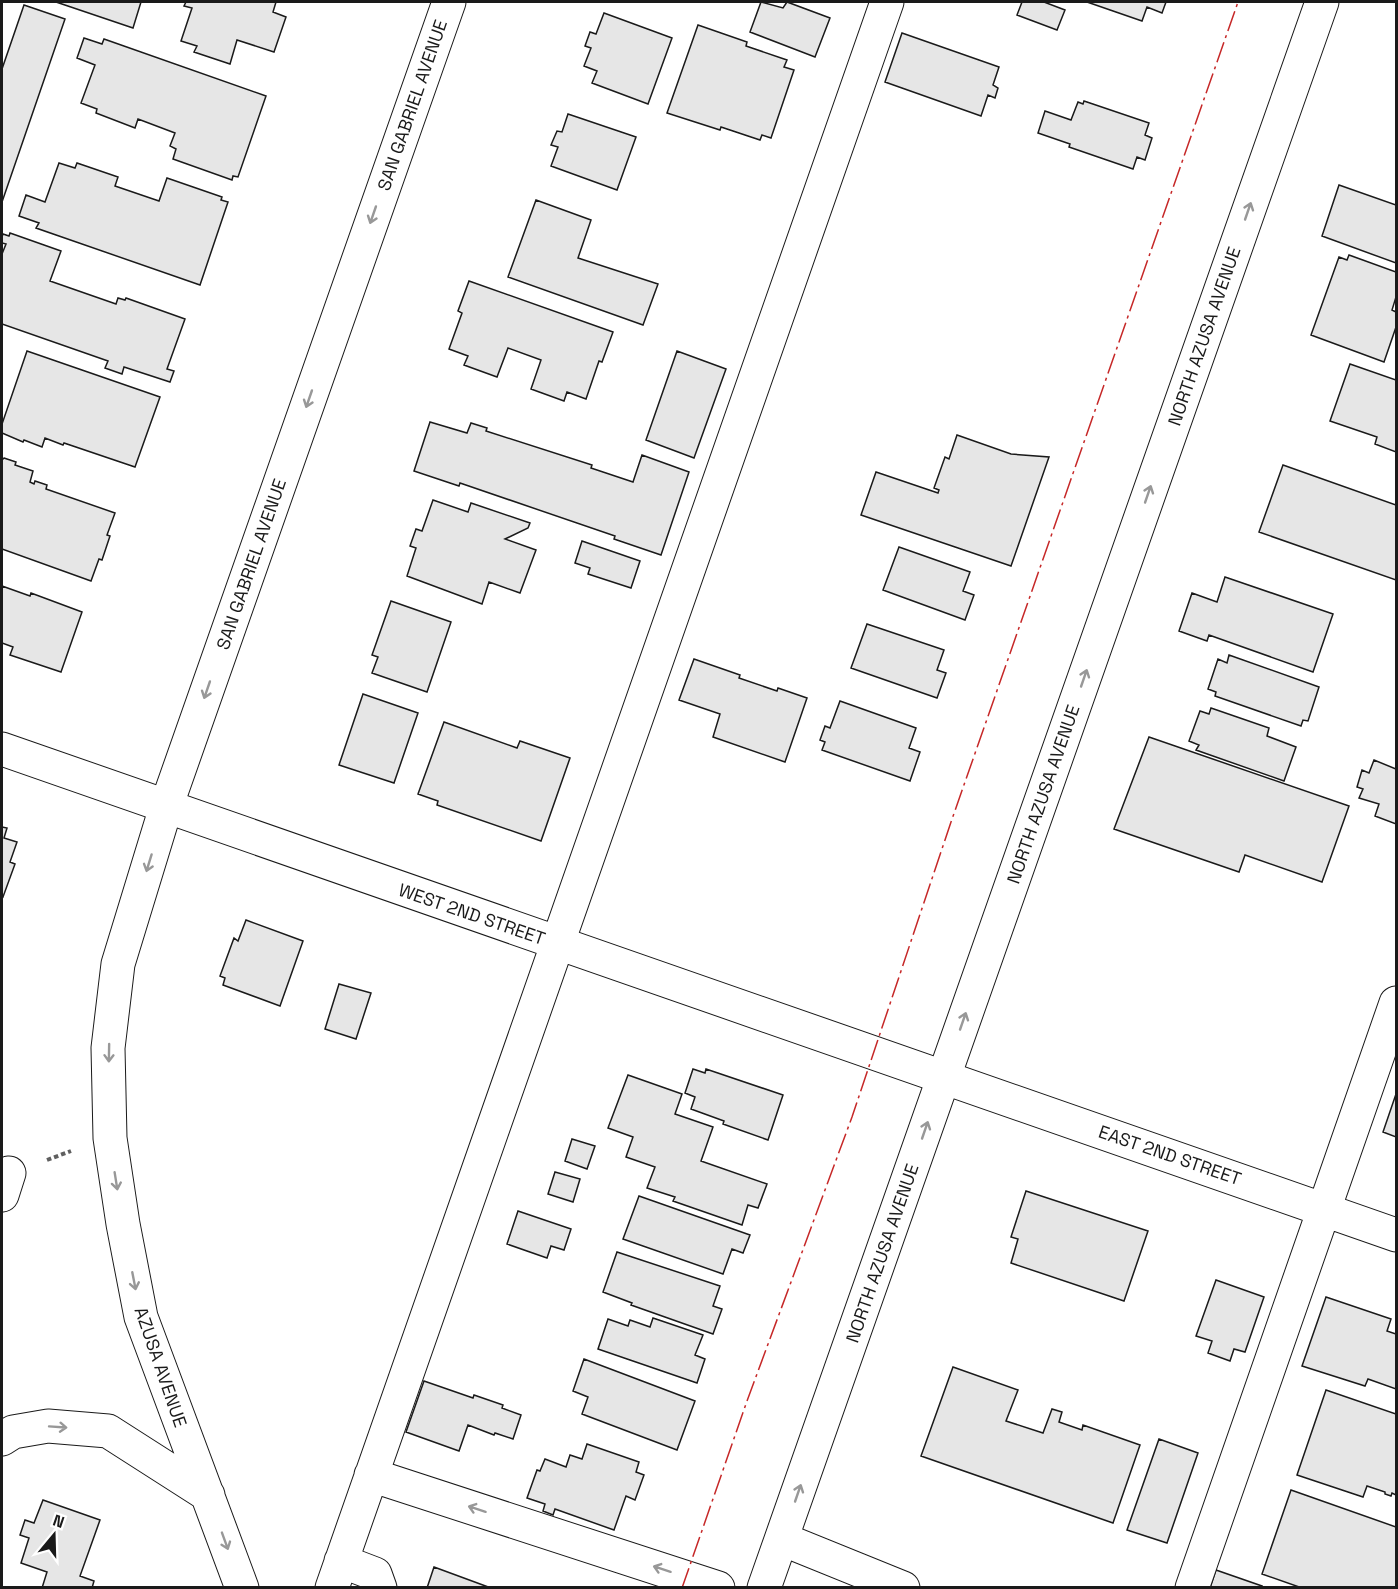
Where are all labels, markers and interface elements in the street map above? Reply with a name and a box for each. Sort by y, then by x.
street label: SAN GABRIEL AVENUE [372,16,452,194]
one-way arrow [1243,203,1254,221]
one-way arrow [367,205,378,224]
street label: NORTH AZUSA AVENUE [1163,243,1245,429]
one-way arrow [302,389,313,408]
street label: SAN GABRIEL AVENUE [211,475,291,653]
one-way arrow [1144,486,1155,504]
one-way arrow [1079,670,1090,688]
one-way arrow [200,680,211,699]
street label: NORTH AZUSA AVENUE [1002,701,1084,887]
one-way arrow [143,853,154,872]
street label: WEST 2ND STREET [396,878,549,950]
one-way arrow [959,1012,970,1031]
one-way arrow [103,1043,114,1063]
street label: EAST 2ND STREET [1096,1120,1245,1190]
one-way arrow [920,1121,931,1140]
street label: NORTH AZUSA AVENUE [841,1160,923,1346]
one-way arrow [111,1171,122,1190]
one-way arrow [129,1271,140,1291]
street label: AZUSA AVENUE [130,1304,192,1430]
one-way arrow [47,1422,67,1433]
one-way arrow [793,1484,804,1503]
one-way arrow [468,1503,487,1514]
north arrow [24,1505,84,1565]
text: N [50,1510,67,1533]
one-way arrow [220,1531,231,1550]
one-way arrow [653,1563,672,1574]

